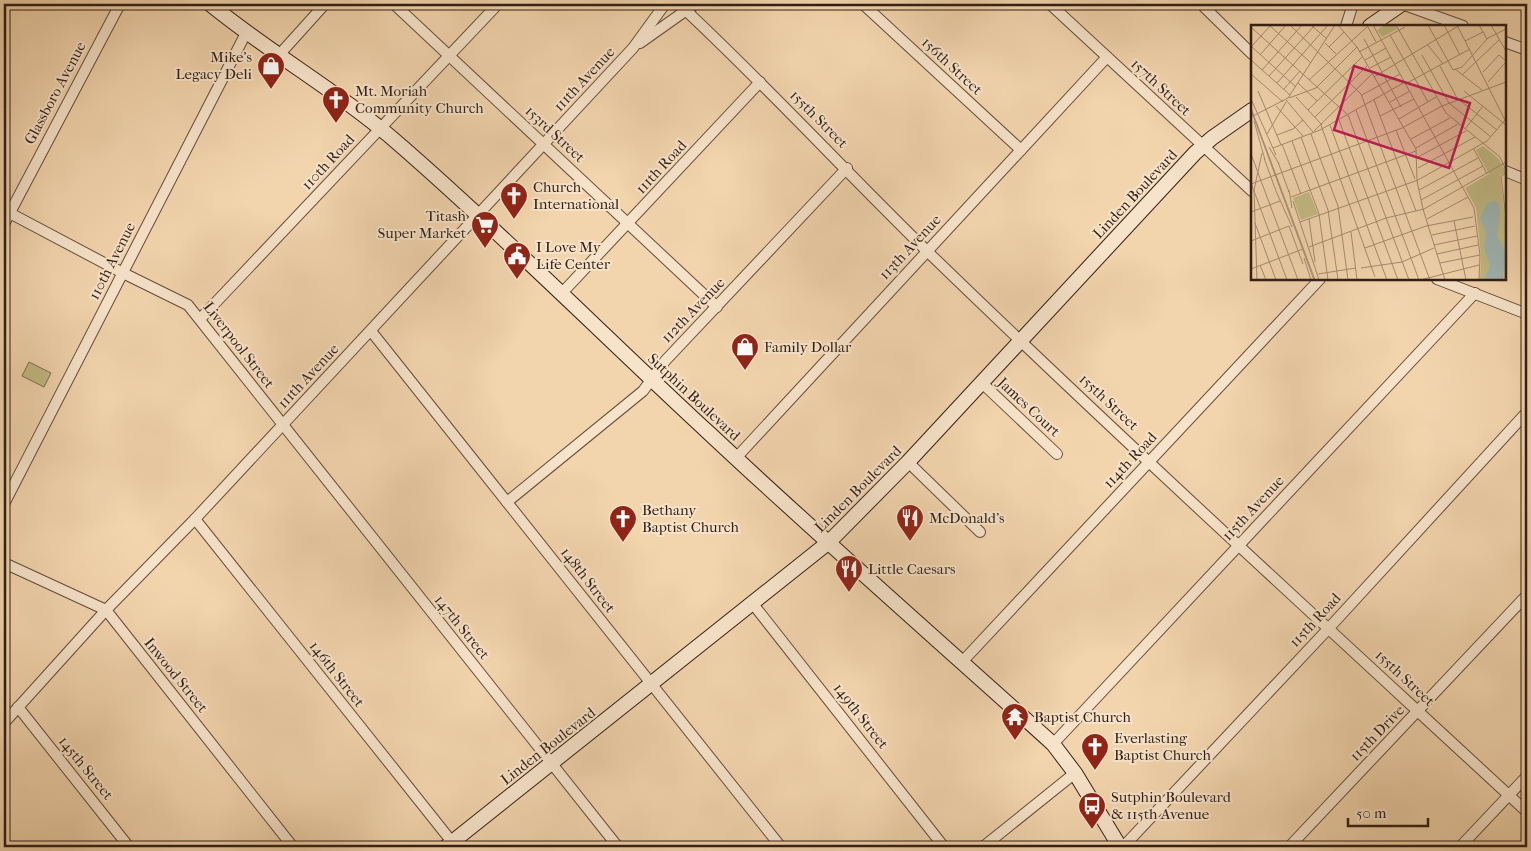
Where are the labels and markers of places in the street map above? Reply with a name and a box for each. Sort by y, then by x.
place label: Mike's Legacy Deli [175,48,253,83]
shop icon: Mike's Legacy Deli [256,51,286,90]
place label: Mt. Moriah Community Church [355,82,484,117]
church icon: Mt. Moriah Community Church [321,85,351,124]
place label: Church International [533,178,619,213]
church icon: Church International [499,181,529,220]
place label: Titash Super Market [377,207,467,242]
supermarket icon: Titash Super Market [470,210,500,249]
place label: I Love My Life Center [536,238,611,273]
public building icon: I Love My Life Center [502,241,532,280]
shop icon: Family Dollar [730,332,760,371]
place label: Family Dollar [764,338,852,356]
place label: Bethany Baptist Church [642,501,739,536]
restaurant icon: McDonald's [895,503,925,542]
church icon: Bethany Baptist Church [608,504,638,543]
place label: McDonald's [929,509,1005,527]
restaurant icon: Little Caesars [834,554,864,593]
place label: Little Caesars [868,560,956,578]
temple icon: Baptist Church [1000,702,1030,741]
place label: Baptist Church [1034,708,1131,726]
place label: Everlasting Baptist Church [1114,729,1211,764]
church icon: Everlasting Baptist Church [1080,732,1110,771]
place label: Sutphin Boulevard & 115th Avenue [1111,788,1232,823]
bus stop icon: Sutphin Boulevard & 115th Avenue [1077,791,1107,830]

